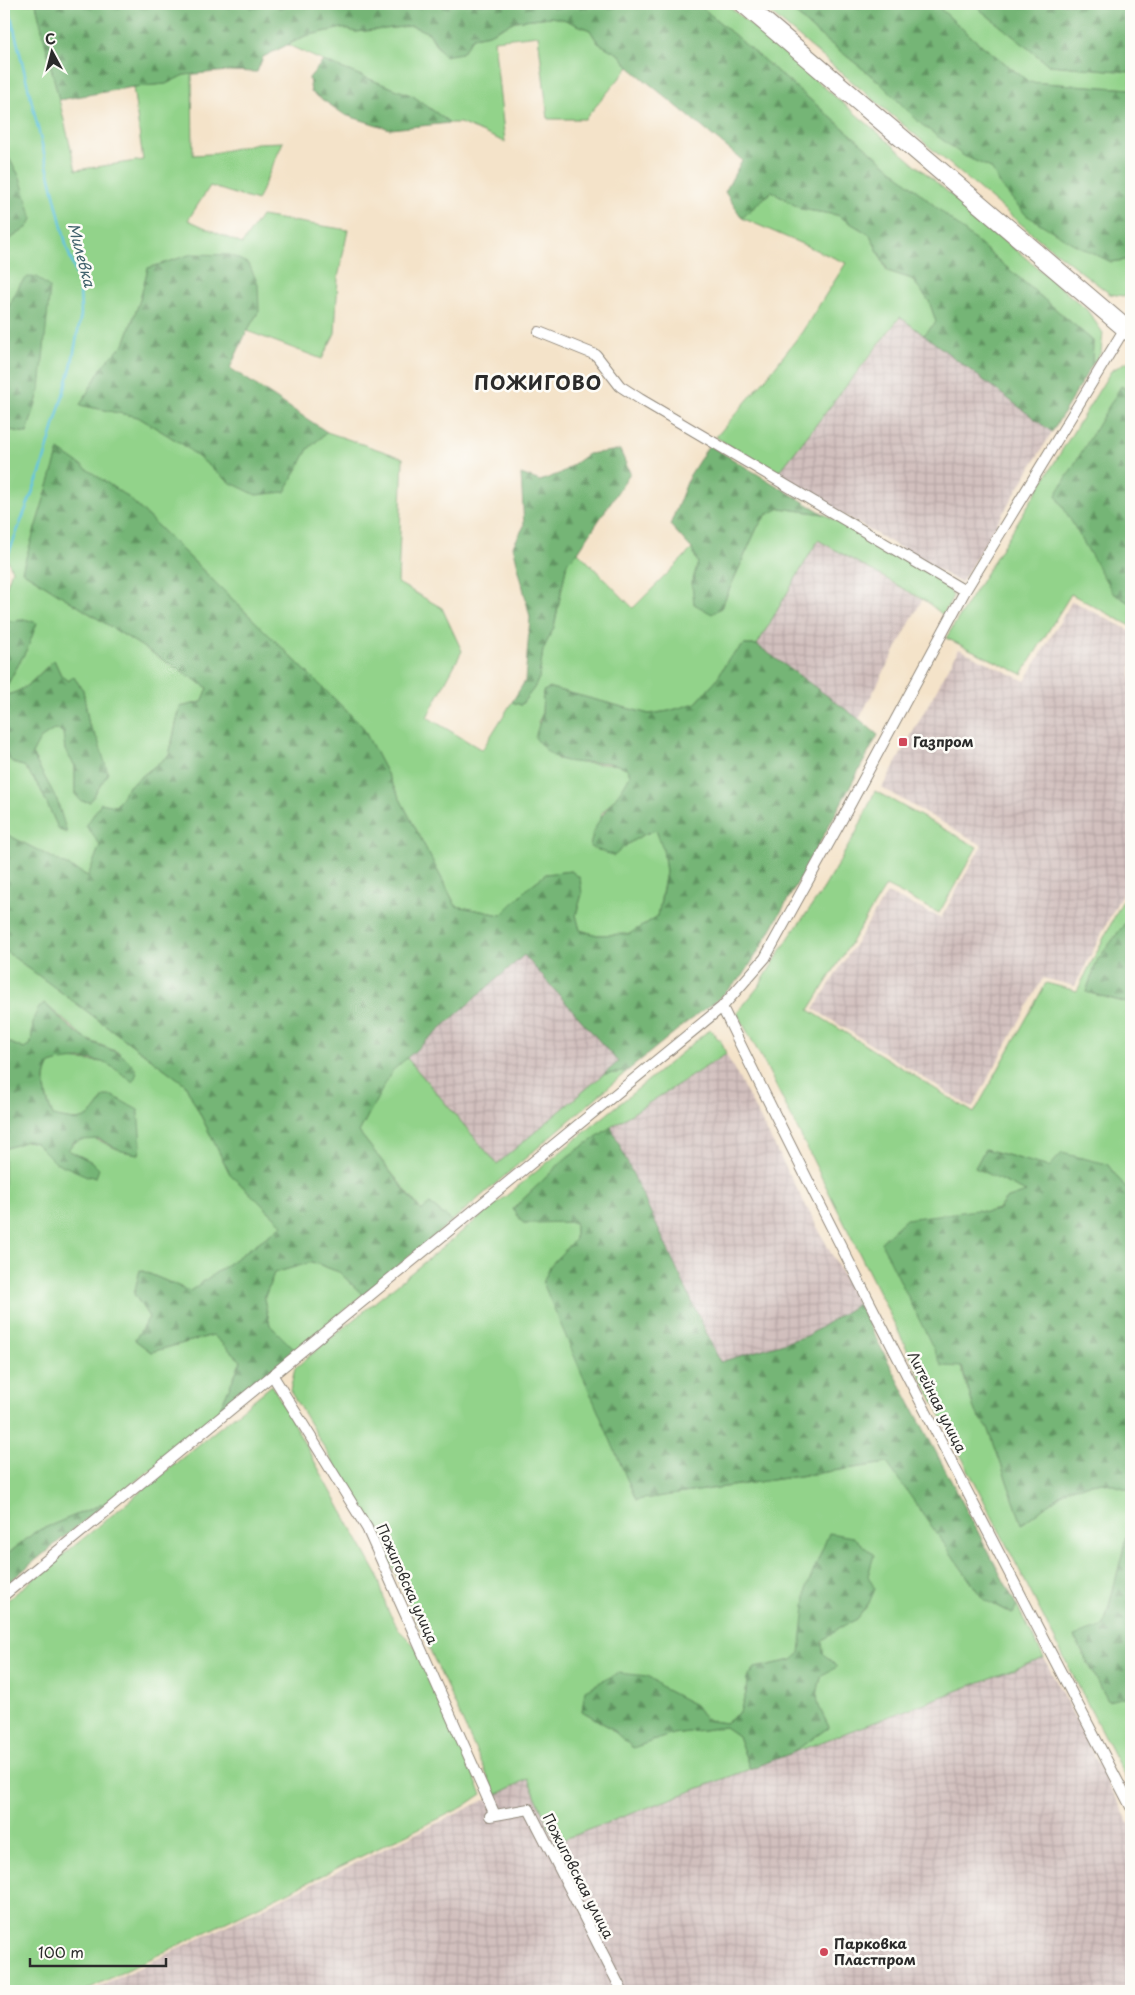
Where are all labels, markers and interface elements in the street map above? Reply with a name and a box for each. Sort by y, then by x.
north arrow [28,28,78,78]
text: С [44,28,57,50]
water label: Милевка [63,220,102,290]
district label: ПОЖИГОВО [474,368,602,396]
place label: Газпром [913,731,974,752]
marker: Газпром [897,736,909,748]
street label: Литейная улица [903,1347,972,1456]
street label: Пожиговска улица [371,1520,444,1648]
street label: Пожиговская улица [538,1809,619,1942]
place label: Парковка Пластпром [834,1933,916,1970]
scale bar [30,1935,166,1967]
text: 100 m [38,1940,84,1963]
marker: Парковка Пластпром [818,1946,830,1958]

